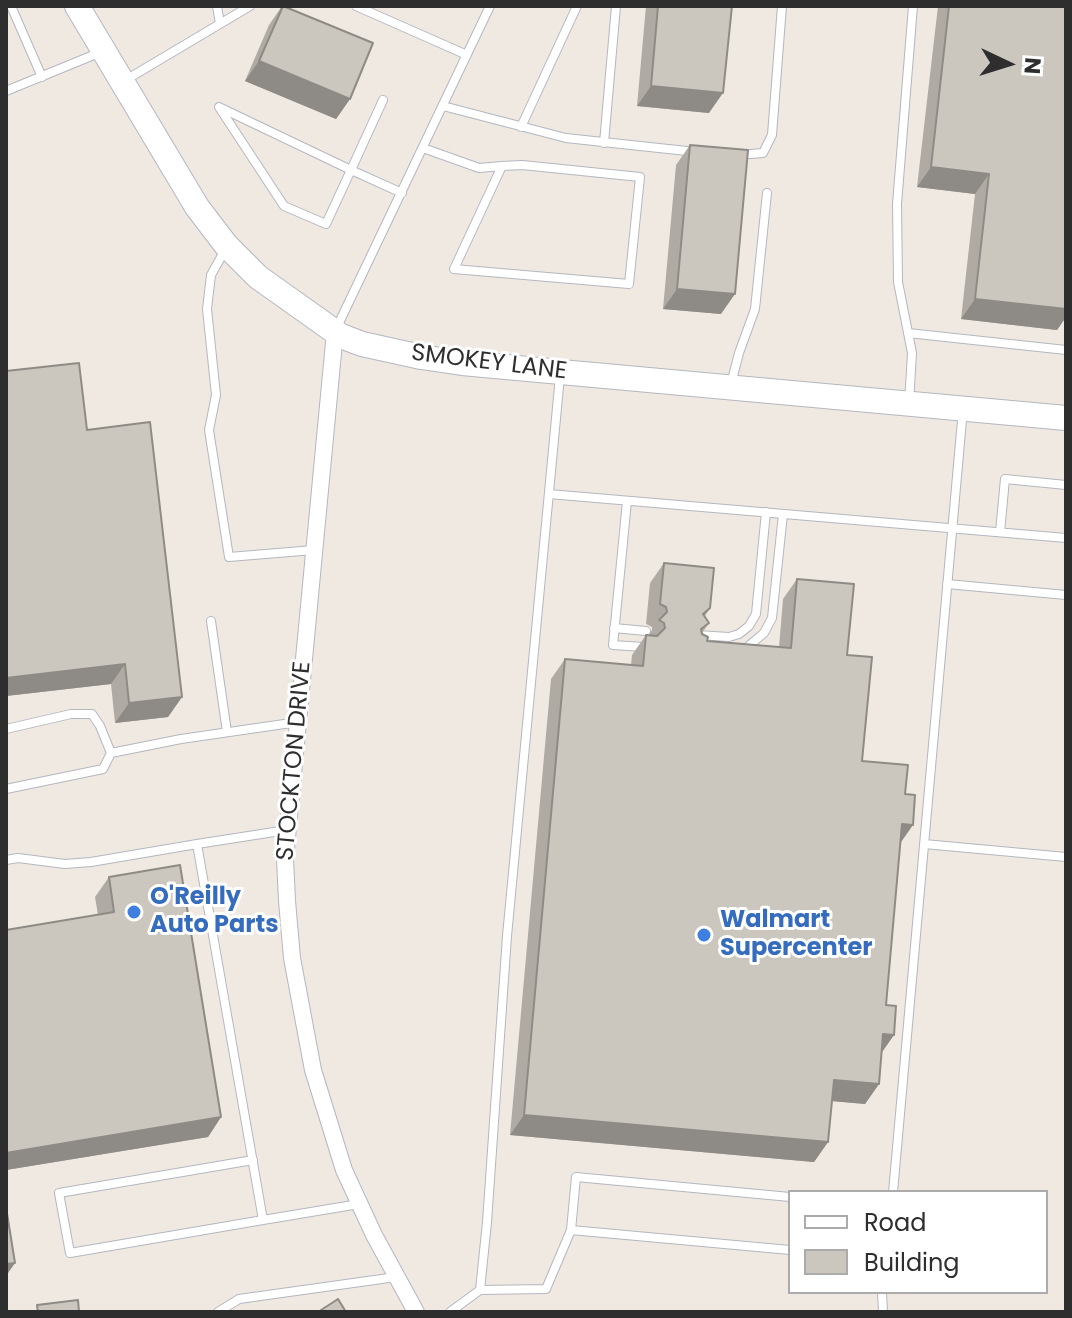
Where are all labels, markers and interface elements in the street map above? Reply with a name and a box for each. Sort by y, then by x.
north arrow [968,24,1048,104]
text: N [1016,56,1048,75]
street label: SMOKEY LANE [410,339,568,387]
street label: STOCKTON DRIVE [272,660,318,862]
place label: O'Reilly Auto Parts [150,884,279,940]
marker: O'Reilly Auto Parts [125,903,143,921]
place label: Walmart Supercenter [720,907,873,963]
marker: Walmart Supercenter [695,926,713,944]
legend [788,1190,1048,1294]
text: Road [864,1206,926,1239]
text: Building [864,1246,960,1279]

